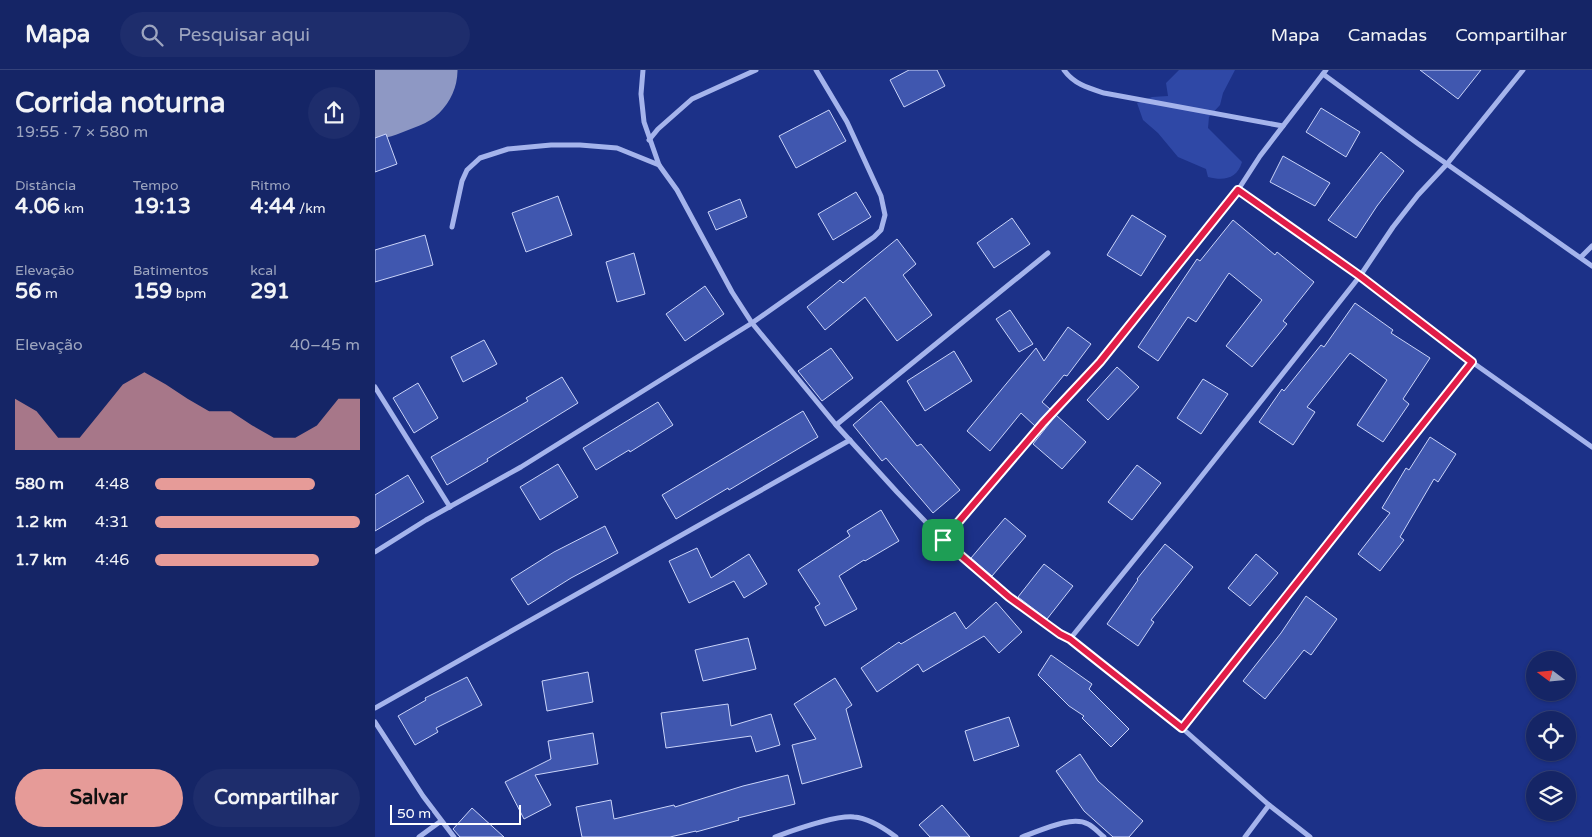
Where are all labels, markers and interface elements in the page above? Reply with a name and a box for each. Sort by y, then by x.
search box [120,12,470,57]
text: Mapa [25,20,90,49]
icon: search [138,21,166,49]
text: Pesquisar aqui [178,24,310,46]
text: Mapa [1271,24,1320,46]
text: Camadas [1348,24,1427,46]
text: Compartilhar [1455,24,1567,46]
text: Corrida noturna [15,86,225,120]
button: share [308,87,360,139]
text: 19:55 · 7 × 580 m [15,122,148,142]
text: Distância [15,177,76,194]
text: Tempo [133,177,178,194]
text: Ritmo [250,177,291,194]
text: 4.06 [15,194,60,219]
text: 19:13 [133,194,191,219]
text: 4:44 [250,194,295,219]
text: km [60,200,84,217]
text: /km [295,200,326,217]
text: Elevação [15,262,74,279]
text: Batimentos [133,262,209,279]
text: kcal [250,262,277,279]
text: 56 [15,279,41,304]
text: 159 [133,279,172,304]
text: 291 [250,279,290,304]
text: m [41,285,58,302]
text: bpm [172,285,206,302]
text: Elevação [15,335,83,355]
text: 40–45 m [290,335,360,355]
text: 580 m [15,474,64,494]
text: 4:48 [95,474,129,494]
text: 1.2 km [15,512,67,532]
text: 4:31 [95,512,129,532]
pin [922,519,964,561]
icon: arrive [929,526,957,554]
text: 1.7 km [15,550,67,570]
text: 4:46 [95,550,129,570]
north arrow [1526,651,1576,701]
map controls [1526,651,1576,821]
button: locate [1526,711,1576,761]
button: Salvar [15,769,183,827]
button: Compartilhar [193,769,360,827]
button: layers [1526,771,1576,821]
scale bar [390,802,521,825]
text: 50 m [397,805,431,822]

